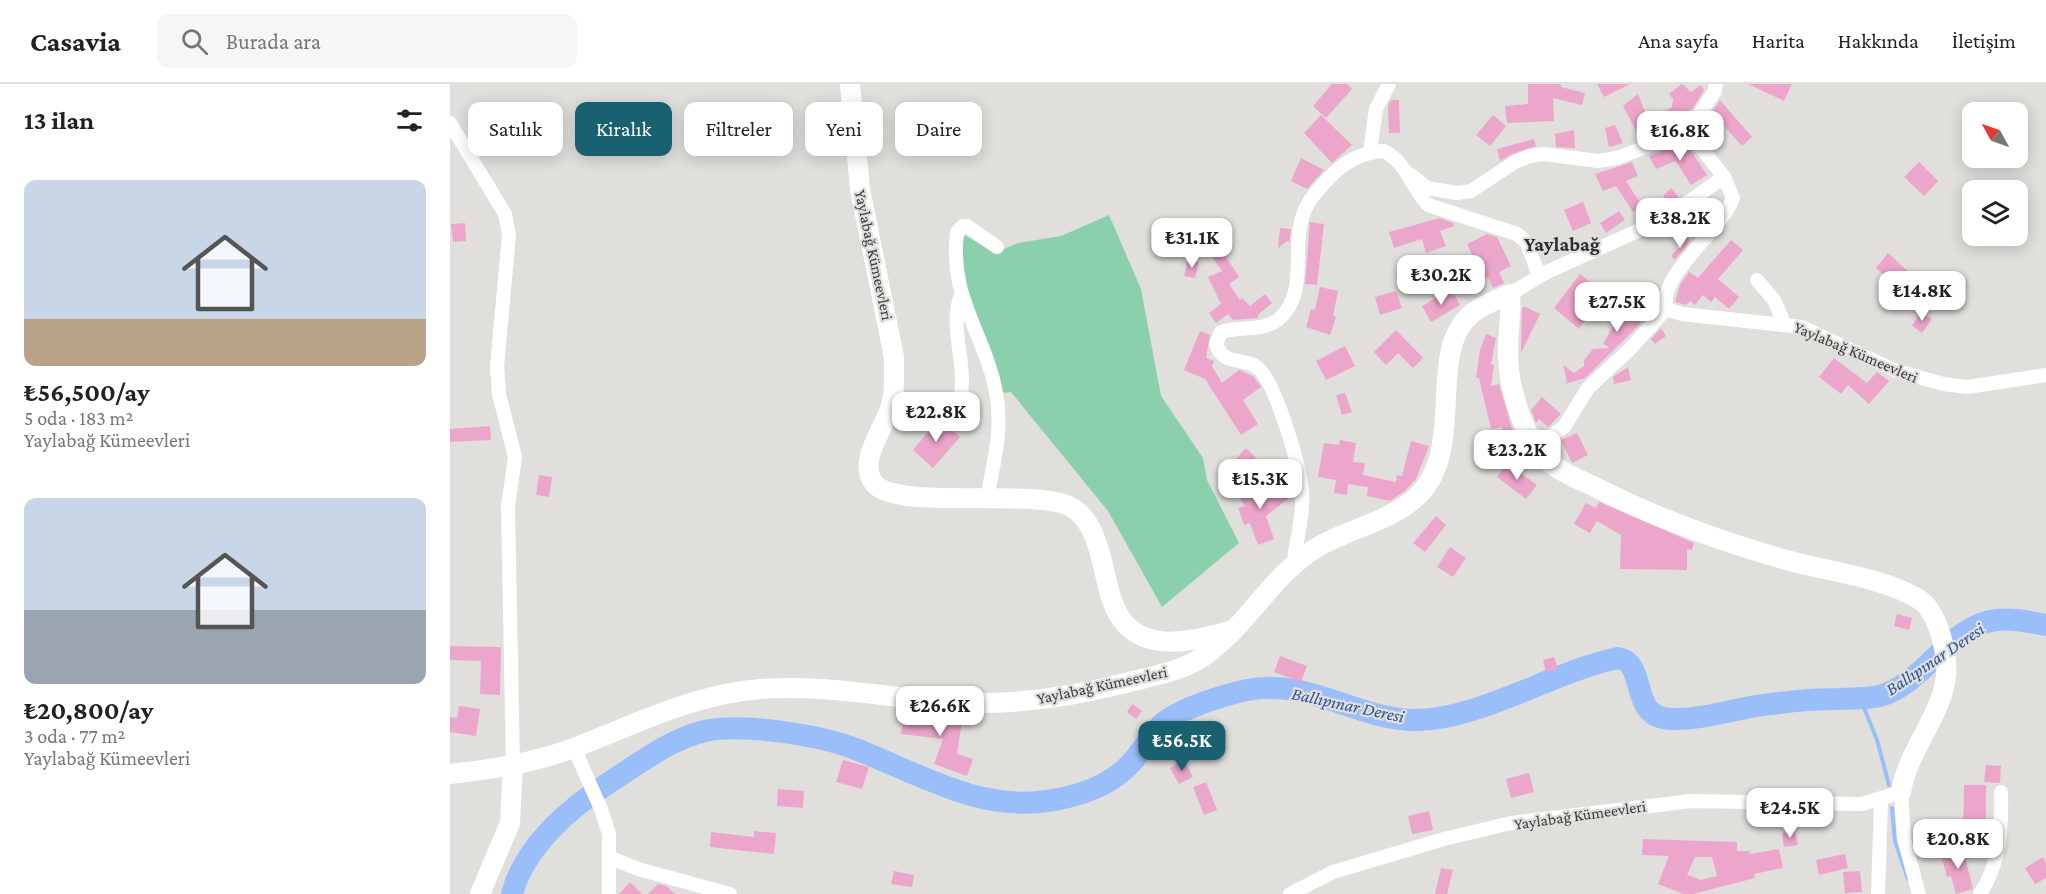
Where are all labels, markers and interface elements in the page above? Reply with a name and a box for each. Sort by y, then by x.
search box [157,14,577,68]
icon: search [178,25,211,58]
text: Casavia [30,26,121,57]
text: Burada ara [226,29,321,54]
text: Ana sayfa [1638,29,1719,53]
text: Harita [1752,29,1805,53]
text: Hakkında [1838,29,1919,53]
text: İletişim [1952,29,2016,53]
chip: Satılık [468,102,563,156]
chip: Kiralık [575,102,672,156]
chip: Filtreler [684,102,793,156]
chip: Yeni [805,102,883,156]
chip: Daire [895,102,982,156]
north arrow [1962,102,2028,168]
map controls [1962,102,2028,246]
icon: filters [393,104,426,137]
text: 13 ilan [24,106,94,135]
pin: ₺16.8K [1631,111,1729,162]
text: ₺16.8K [1651,119,1709,141]
button: layers [1962,180,2028,246]
street label: Yaylabağ Kümeevleri [851,188,896,322]
pin: ₺38.2K [1631,198,1729,249]
text: ₺38.2K [1650,206,1710,228]
pin: ₺31.1K [1143,218,1241,269]
icon: home [171,219,279,327]
text: ₺31.1K [1165,226,1219,248]
district label: Yaylabağ [1524,233,1600,255]
pin: ₺30.2K [1392,255,1490,306]
text: ₺30.2K [1411,263,1471,285]
pin: ₺14.8K [1873,271,1971,322]
text: ₺14.8K [1893,279,1951,301]
pin: ₺27.5K [1568,282,1666,333]
text: ₺27.5K [1589,290,1645,312]
street label: Yaylabağ Kümeevleri [1791,318,1921,387]
text: ₺56,500/ay [24,378,150,407]
pin: ₺22.8K [887,392,985,443]
text: ₺22.8K [906,400,966,422]
text: 5 oda · 183 m² [24,407,133,429]
text: Yaylabağ Kümeevleri [24,429,190,451]
pin: ₺23.2K [1468,430,1566,481]
text: ₺23.2K [1488,438,1546,460]
pin: ₺15.3K [1211,459,1309,510]
text: ₺15.3K [1232,467,1288,489]
icon: home [171,537,279,645]
water label: Ballıpınar Deresi [1882,619,1988,699]
street label: Yaylabağ Kümeevleri [1035,663,1169,708]
water label: Ballıpınar Deresi [1290,683,1406,727]
pin: ₺26.6K [891,686,989,737]
text: ₺26.6K [910,694,970,716]
text: ₺20,800/ay [24,696,153,725]
pin: ₺56.5K [1133,721,1231,772]
text: 3 oda · 77 m² [24,725,125,747]
text: ₺56.5K [1152,729,1212,751]
text: Yaylabağ Kümeevleri [24,747,190,769]
pin: ₺24.5K [1741,788,1839,839]
text: ₺24.5K [1760,796,1820,818]
street label: Yaylabağ Kümeevleri [1513,797,1647,834]
pin: ₺20.8K [1909,819,2007,870]
text: ₺20.8K [1927,827,1989,849]

